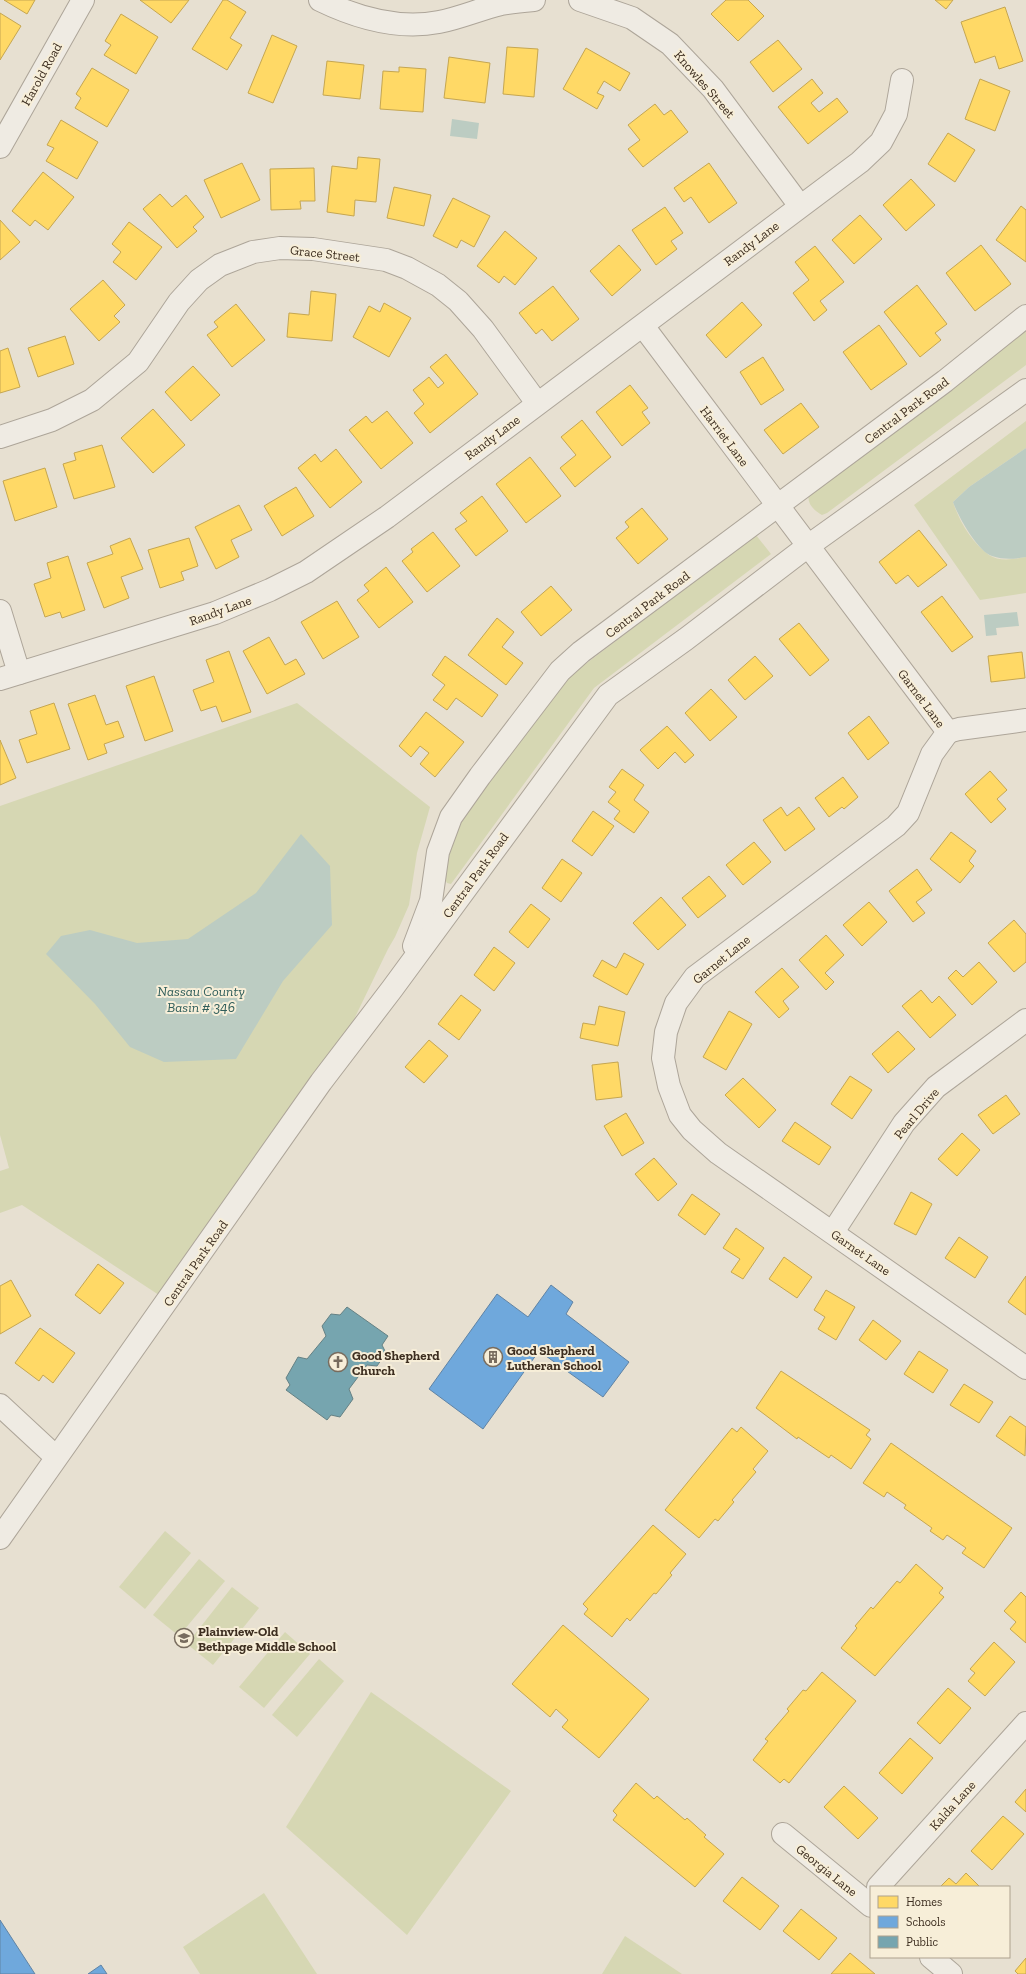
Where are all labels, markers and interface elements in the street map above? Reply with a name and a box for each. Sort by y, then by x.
street label: Harold Road [18,40,65,108]
street label: Knowles Street [671,47,738,121]
street label: Randy Lane [721,218,782,269]
street label: Grace Street [289,242,361,265]
street label: Central Park Road [861,374,951,447]
street label: Harriet Lane [697,403,752,469]
street label: Randy Lane [462,412,523,463]
street label: Central Park Road [602,568,692,641]
street label: Randy Lane [187,592,253,629]
street label: Garnet Lane [895,666,948,730]
street label: Central Park Road [439,830,511,921]
street label: Garnet Lane [690,932,753,987]
water label: Nassau County Basin # 346 [157,983,245,1016]
street label: Pearl Drive [891,1085,942,1142]
street label: Central Park Road [160,1217,231,1309]
street label: Garnet Lane [828,1226,893,1278]
place label: Good Shepherd Lutheran School [507,1343,602,1373]
building icon: Good Shepherd Lutheran School [482,1346,504,1368]
place label: Good Shepherd Church [352,1348,440,1378]
church icon: Good Shepherd Church [327,1351,349,1373]
place label: Plainview-Old Bethpage Middle School [198,1624,336,1654]
school or university icon: Plainview-Old Bethpage Middle School [173,1627,195,1649]
street label: Kalda Lane [926,1778,978,1833]
street label: Georgia Lane [793,1841,860,1900]
legend [870,1886,1010,1958]
text: Homes [906,1895,942,1909]
text: Schools [906,1915,945,1929]
text: Public [906,1935,939,1949]

